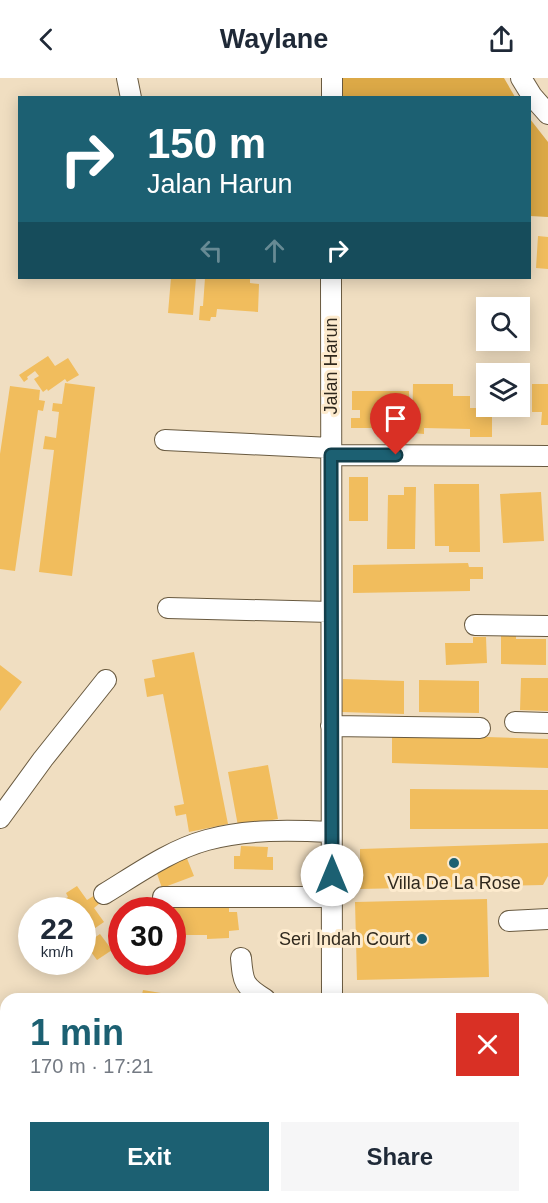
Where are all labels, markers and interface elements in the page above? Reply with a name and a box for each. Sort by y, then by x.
icon: back [30,23,63,56]
icon: share [485,23,518,56]
text: Waylane [220,24,328,54]
icon: right [48,120,126,198]
text: 150 m [147,120,266,167]
text: Jalan Harun [147,169,293,199]
icon: left [195,234,228,267]
icon: ahead [258,234,291,267]
icon: right [321,234,354,267]
map controls [476,297,530,417]
button: search [476,297,530,351]
street label: Jalan Harun [321,317,341,415]
button: layers [476,363,530,417]
pin [370,393,421,455]
icon: arrive [379,402,412,435]
position arrow [300,843,364,907]
marker: Villa De La Rose [447,856,461,870]
place label: Villa De La Rose [387,873,521,893]
speed limit sign: 30 [108,897,186,975]
text: 22 [40,912,74,945]
place label: Seri Indah Court [279,929,410,949]
marker: Seri Indah Court [415,932,429,946]
text: km/h [41,943,73,960]
text: 1 min [30,1012,124,1053]
button: close [456,1013,519,1076]
text: 170 m · 17:21 [30,1055,153,1077]
button: Exit [30,1122,269,1191]
button: Share [281,1122,519,1191]

